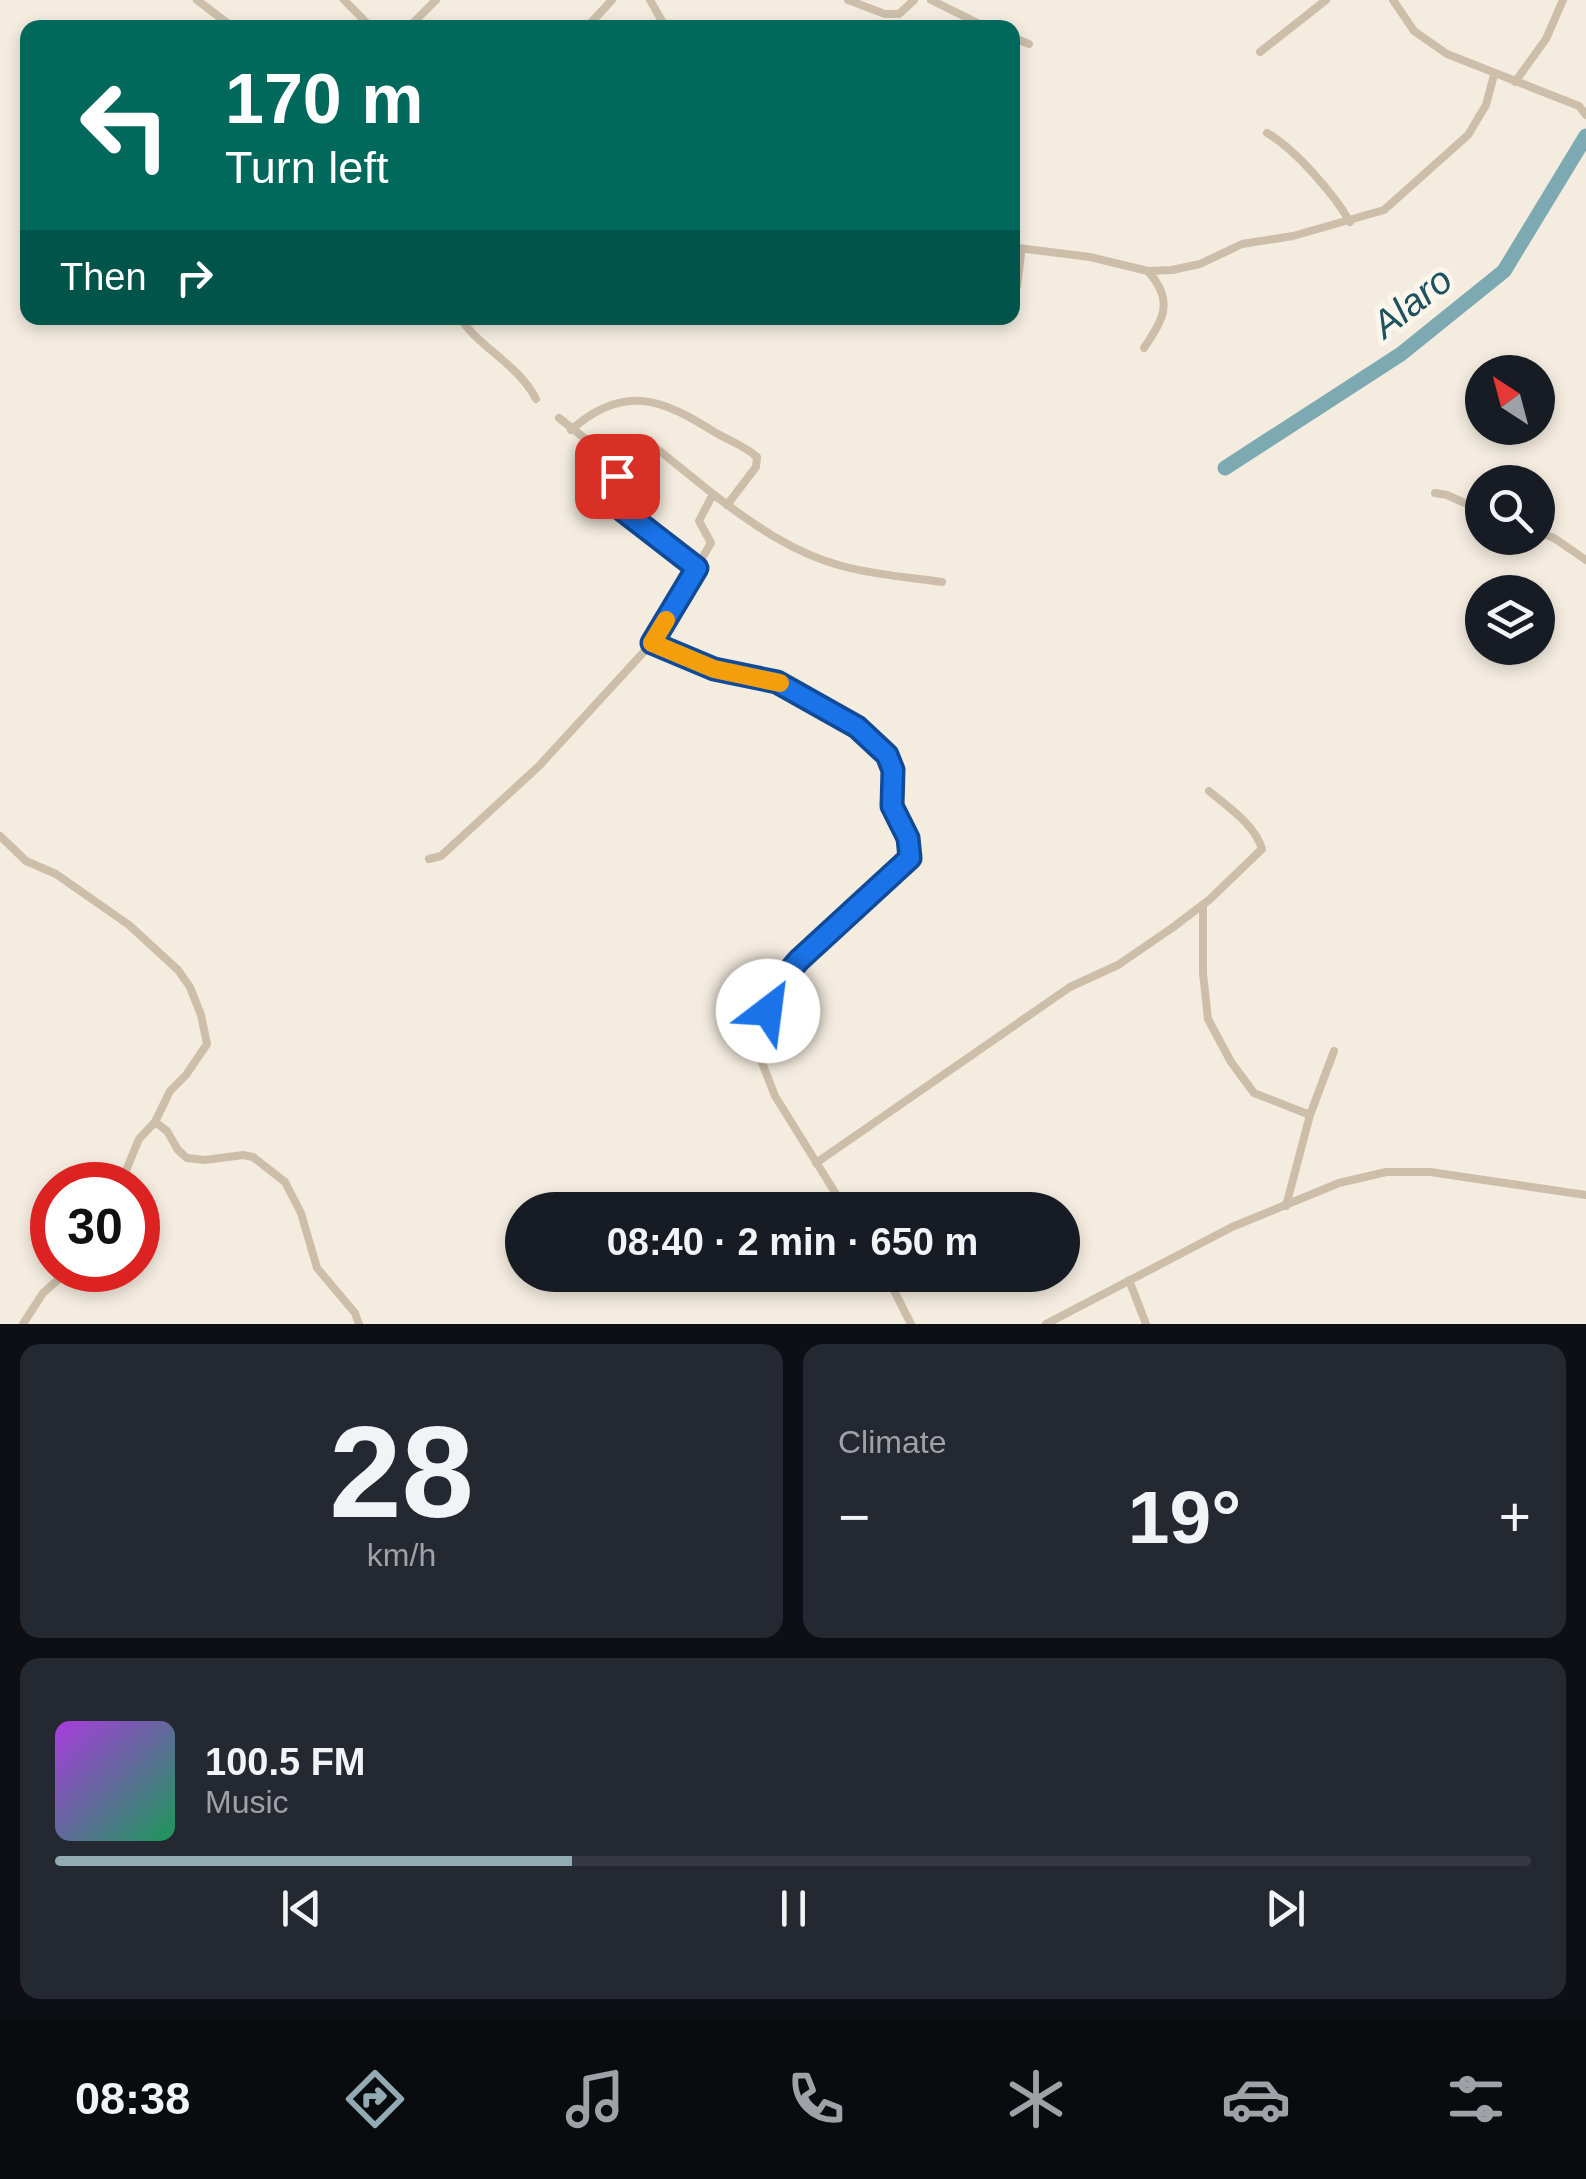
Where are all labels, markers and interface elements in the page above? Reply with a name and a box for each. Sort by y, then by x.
icon: left [60,60,190,190]
text: 170 m [225,60,423,138]
text: Turn left [225,142,388,193]
icon: right [167,250,222,305]
text: Then [60,256,147,298]
water label: Alaro [1363,258,1460,347]
north arrow [1465,355,1555,445]
map controls [1465,355,1555,665]
pin [575,434,660,519]
icon: arrive [590,449,645,504]
button: search [1465,465,1555,555]
button: layers [1465,575,1555,665]
position arrow [716,959,820,1063]
speed limit sign: 30 [30,1162,160,1292]
text: 08:40 · 2 min · 650 m [607,1221,978,1263]
text: 28 [329,1399,474,1545]
text: Climate [838,1424,946,1460]
text: 19° [1128,1475,1241,1559]
text: − [838,1486,870,1548]
text: + [1499,1486,1531,1548]
text: km/h [367,1537,436,1573]
text: 100.5 FM [205,1741,366,1783]
text: Music [205,1784,289,1820]
icon: previous [274,1881,329,1936]
icon: pause [766,1881,821,1936]
icon: next [1258,1881,1313,1936]
icon: directions [340,2064,410,2134]
icon: music [560,2064,630,2134]
icon: phone [781,2064,851,2134]
icon: climate [1001,2064,1071,2134]
icon: car [1221,2064,1291,2134]
icon: filters [1441,2064,1511,2134]
text: 08:38 [75,2073,190,2124]

